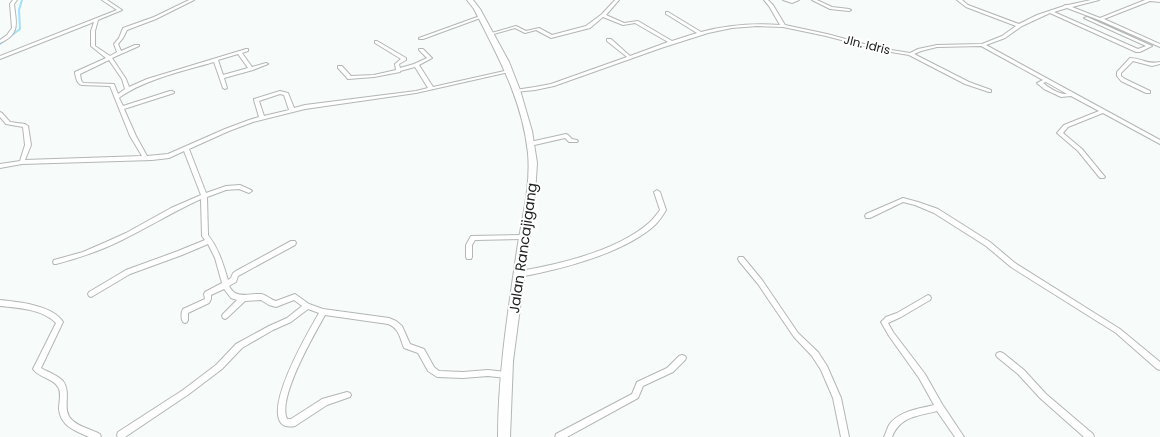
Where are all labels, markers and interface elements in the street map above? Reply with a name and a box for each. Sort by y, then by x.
street label: Jln. Idris [842,31,892,59]
street label: Jalan Rancajigang [504,181,542,315]

